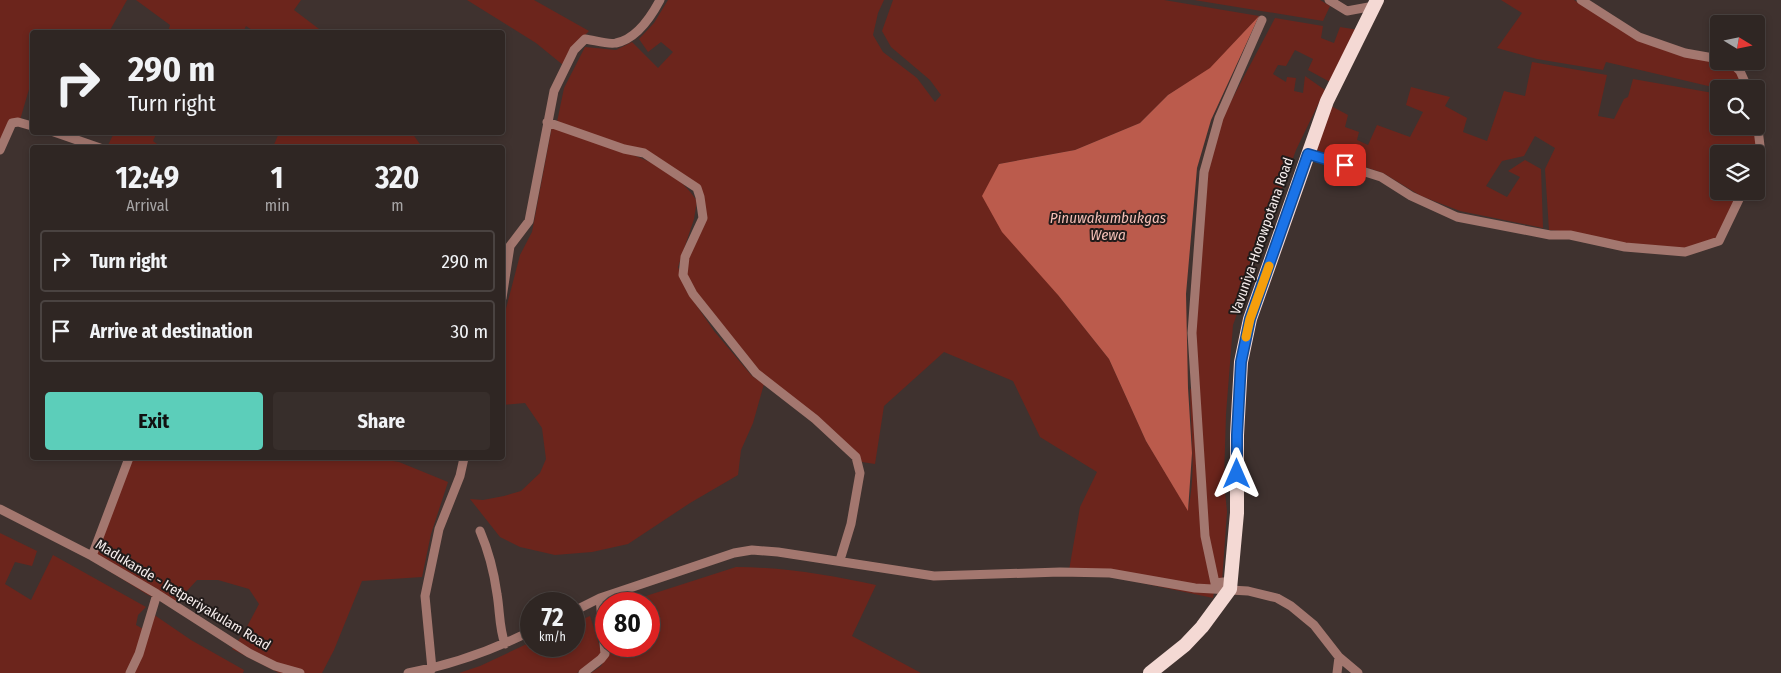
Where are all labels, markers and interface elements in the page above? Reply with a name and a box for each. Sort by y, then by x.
north arrow [1710,15,1765,70]
map controls [1710,15,1765,200]
text: 290 m [128,48,215,90]
icon: right [45,50,110,115]
button: search [1710,80,1765,135]
text: Turn right [128,90,216,117]
pin [1324,144,1366,186]
button: layers [1710,145,1765,200]
icon: arrive [1331,151,1359,179]
street label: Vavuniya-Horowpotana Road [1227,155,1297,317]
text: 12:49 [116,160,179,196]
text: 1 [271,160,284,196]
text: 320 [375,160,419,196]
text: Arrival [126,196,169,215]
text: min [265,196,290,215]
text: m [391,196,403,215]
water label: Pinuwakumbukgas Wewa [1050,209,1167,244]
icon: right [47,247,75,275]
text: Turn right [90,250,167,273]
text: 290 m [442,250,488,273]
icon: arrive [47,317,75,345]
text: Arrive at destination [90,320,253,343]
text: 30 m [450,320,488,343]
button: Exit [45,392,263,450]
button: Share [273,392,490,450]
position arrow [1210,447,1262,499]
street label: Madukande - Iretperiyakulam Road [92,536,274,654]
speed limit sign: 80 [595,592,660,657]
text: 72 [541,603,564,633]
text: km/h [539,630,566,644]

